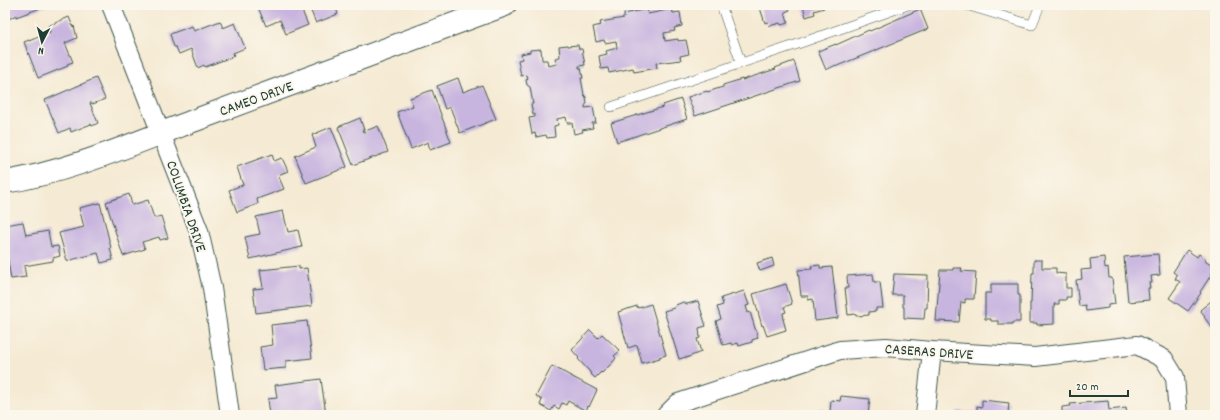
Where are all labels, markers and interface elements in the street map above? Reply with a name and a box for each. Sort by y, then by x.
north arrow [22,22,62,62]
text: N [37,42,45,58]
street label: CAMEO DRIVE [217,76,297,123]
street label: COLUMBIA DRIVE [159,158,211,255]
street label: CASERAS DRIVE [884,339,974,367]
scale bar [1070,372,1128,398]
text: 20 m [1076,379,1099,396]

